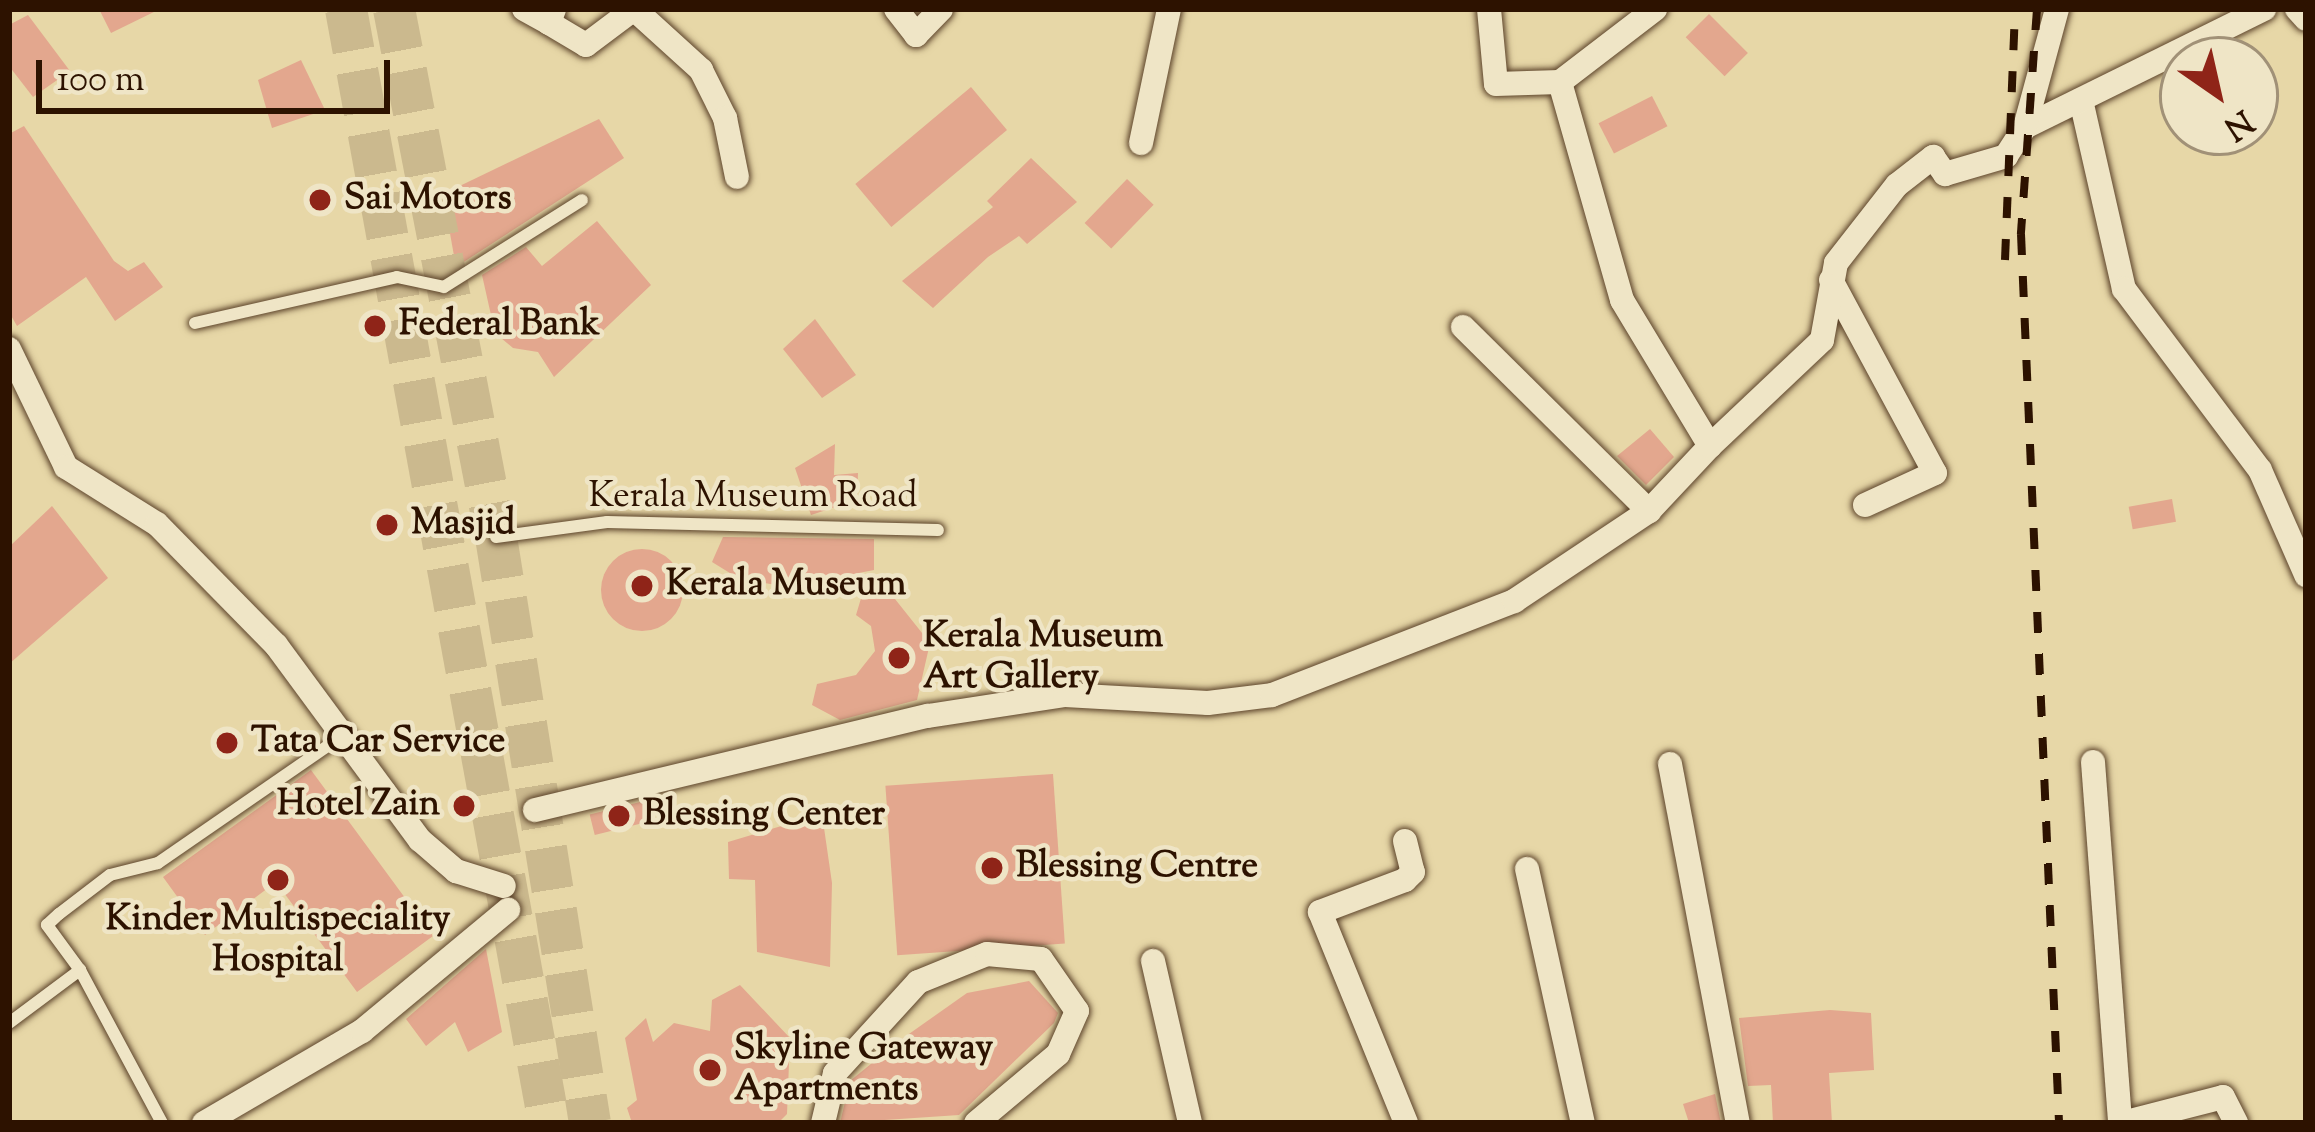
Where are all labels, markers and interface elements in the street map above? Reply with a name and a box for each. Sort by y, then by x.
scale bar [42,36,396,110]
north arrow [2159,36,2279,156]
text: 100 m [57,55,144,107]
text: N [2213,96,2262,151]
place label: Sai Motors [344,178,512,222]
marker: Sai Motors [307,187,333,213]
place label: Federal Bank [399,304,600,348]
marker: Federal Bank [362,313,388,339]
street label: Kerala Museum Road [589,476,917,520]
place label: Masjid [411,503,515,547]
marker: Masjid [374,512,400,538]
place label: Kerala Museum [666,564,906,608]
marker: Kerala Museum [629,573,655,599]
place label: Kerala Museum Art Gallery [923,615,1163,700]
marker: Kerala Museum Art Gallery [886,645,912,671]
place label: Tata Car Service [251,721,505,765]
marker: Tata Car Service [214,730,240,756]
place label: Hotel Zain [277,784,440,828]
marker: Hotel Zain [451,793,477,819]
place label: Blessing Center [643,794,885,838]
marker: Blessing Center [606,803,632,829]
place label: Blessing Centre [1016,846,1258,890]
marker: Blessing Centre [979,855,1005,881]
marker: Kinder Multispeciality Hospital [265,867,291,893]
place label: Kinder Multispeciality Hospital [106,898,450,983]
place label: Skyline Gateway Apartments [734,1027,993,1112]
marker: Skyline Gateway Apartments [697,1057,723,1083]

